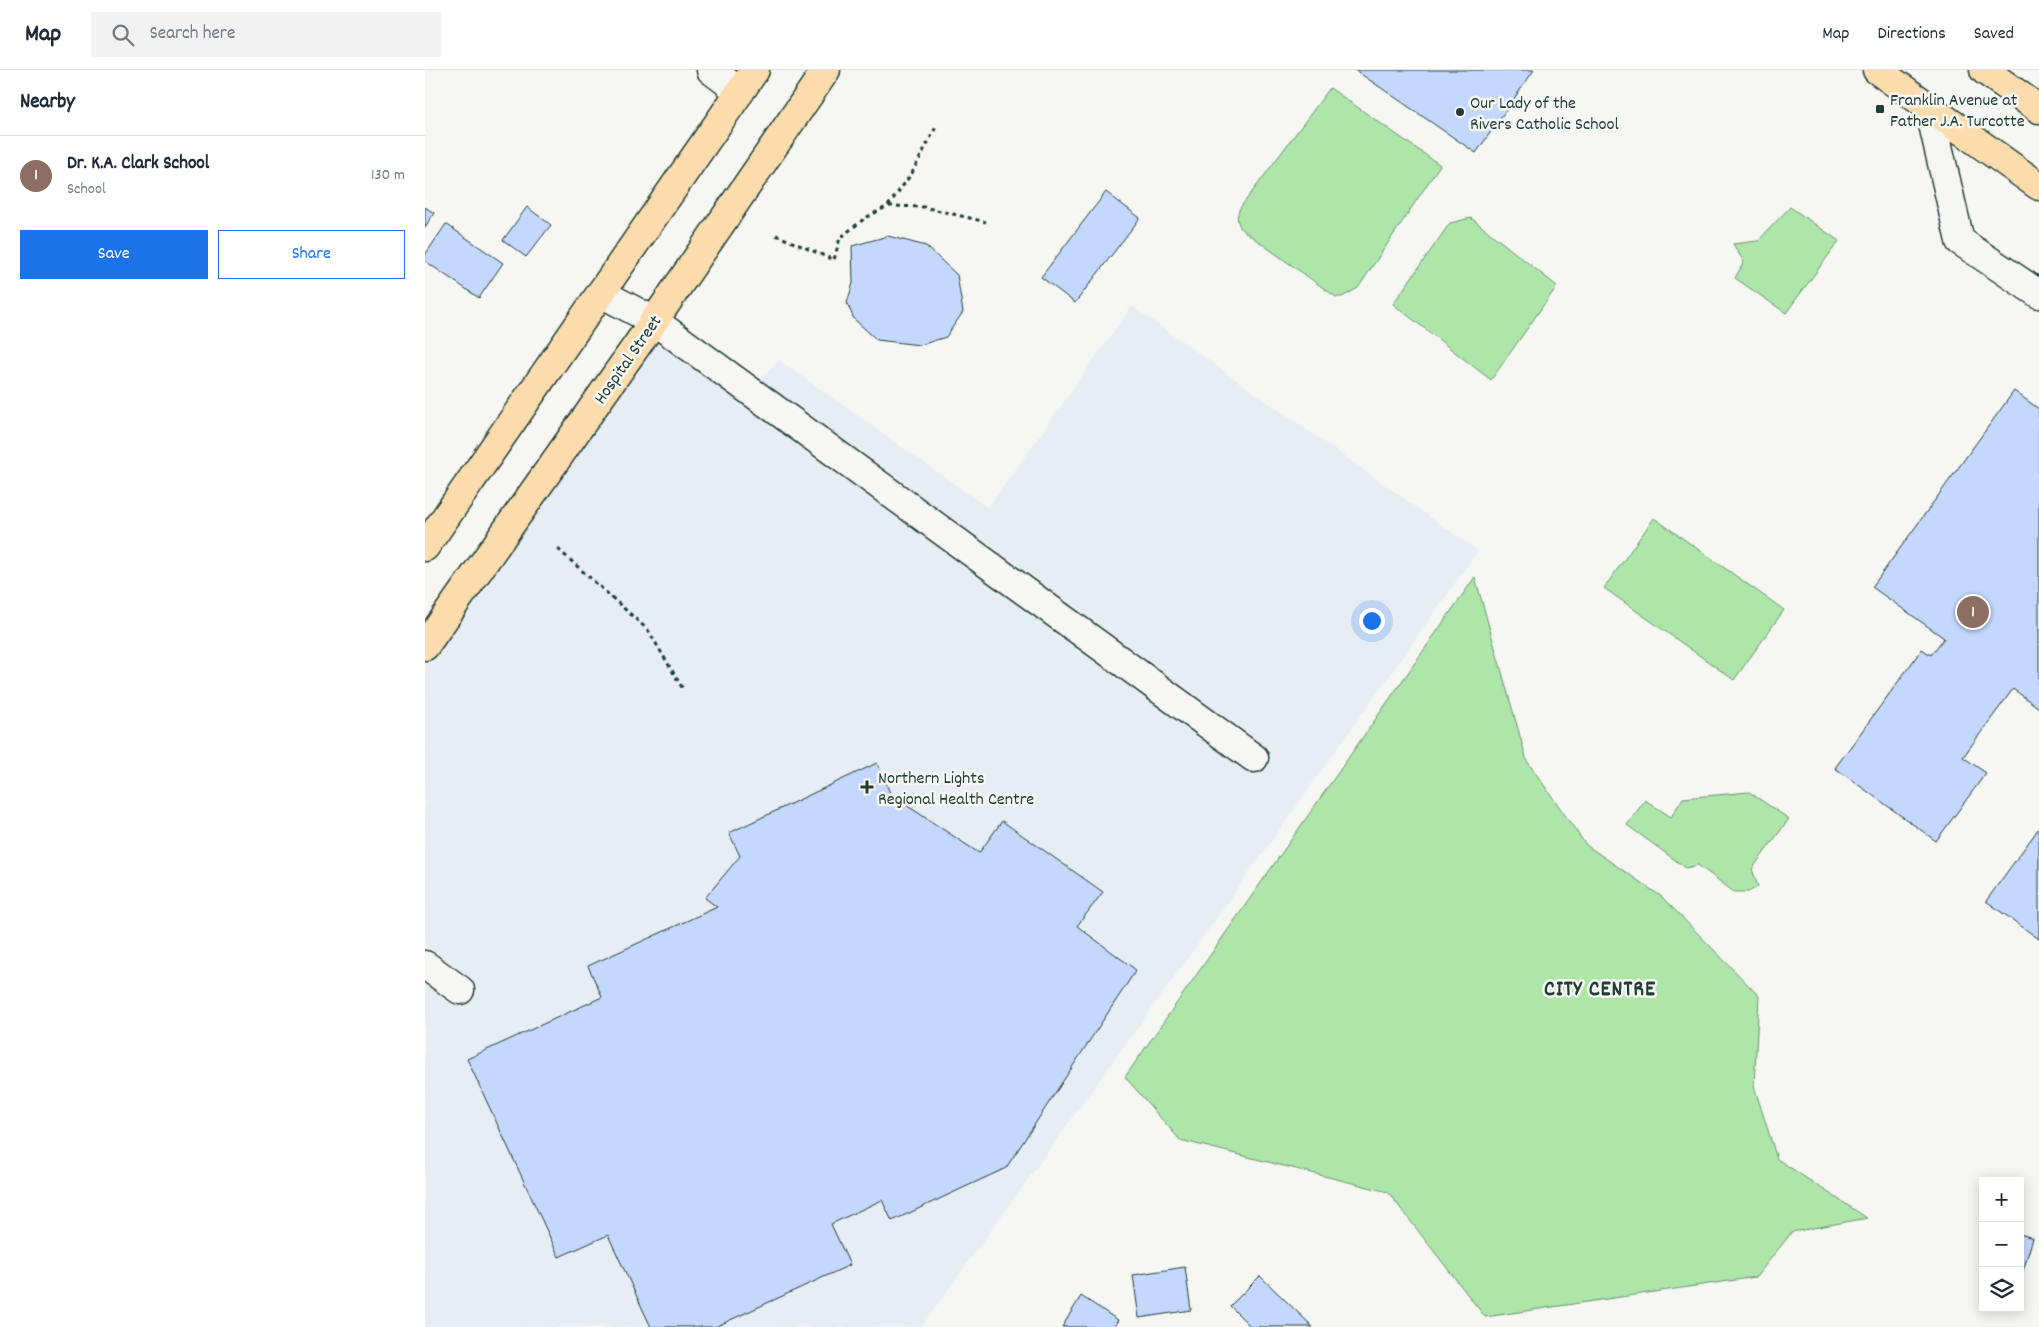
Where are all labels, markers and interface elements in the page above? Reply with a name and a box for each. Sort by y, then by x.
search box [91,12,441,57]
text: Map [25,18,61,52]
icon: search [109,21,137,49]
text: Search here [149,21,235,48]
text: Map [1822,22,1849,47]
text: Directions [1877,22,1946,47]
text: Saved [1974,22,2014,47]
text: Nearby [20,88,75,118]
place label: Franklin Avenue at Father J.A. Turcotte [1890,89,2025,135]
place label: Our Lady of the Rivers Catholic School [1470,92,1619,138]
marker: Franklin Avenue at Father J.A. Turcotte [1874,103,1886,115]
marker: Our Lady of the Rivers Catholic School [1454,106,1466,118]
text: Dr. K.A. Clark School [67,151,209,178]
text: 1 [34,164,38,187]
text: 130 m [371,164,405,187]
text: School [67,178,106,201]
button: Save [20,230,208,279]
button: Share [218,230,405,279]
street label: Hospital Street [589,311,669,410]
pin: 1 [1957,593,1989,631]
your location [1359,608,1385,634]
place label: Northern Lights Regional Health Centre [878,767,1034,813]
marker: Northern Lights Regional Health Centre [860,780,874,794]
district label: CITY CENTRE [1544,975,1656,1006]
map controls [1979,1177,2024,1312]
button: + [1979,1177,2024,1222]
button: − [1979,1222,2024,1267]
button: layers [1979,1267,2024,1312]

